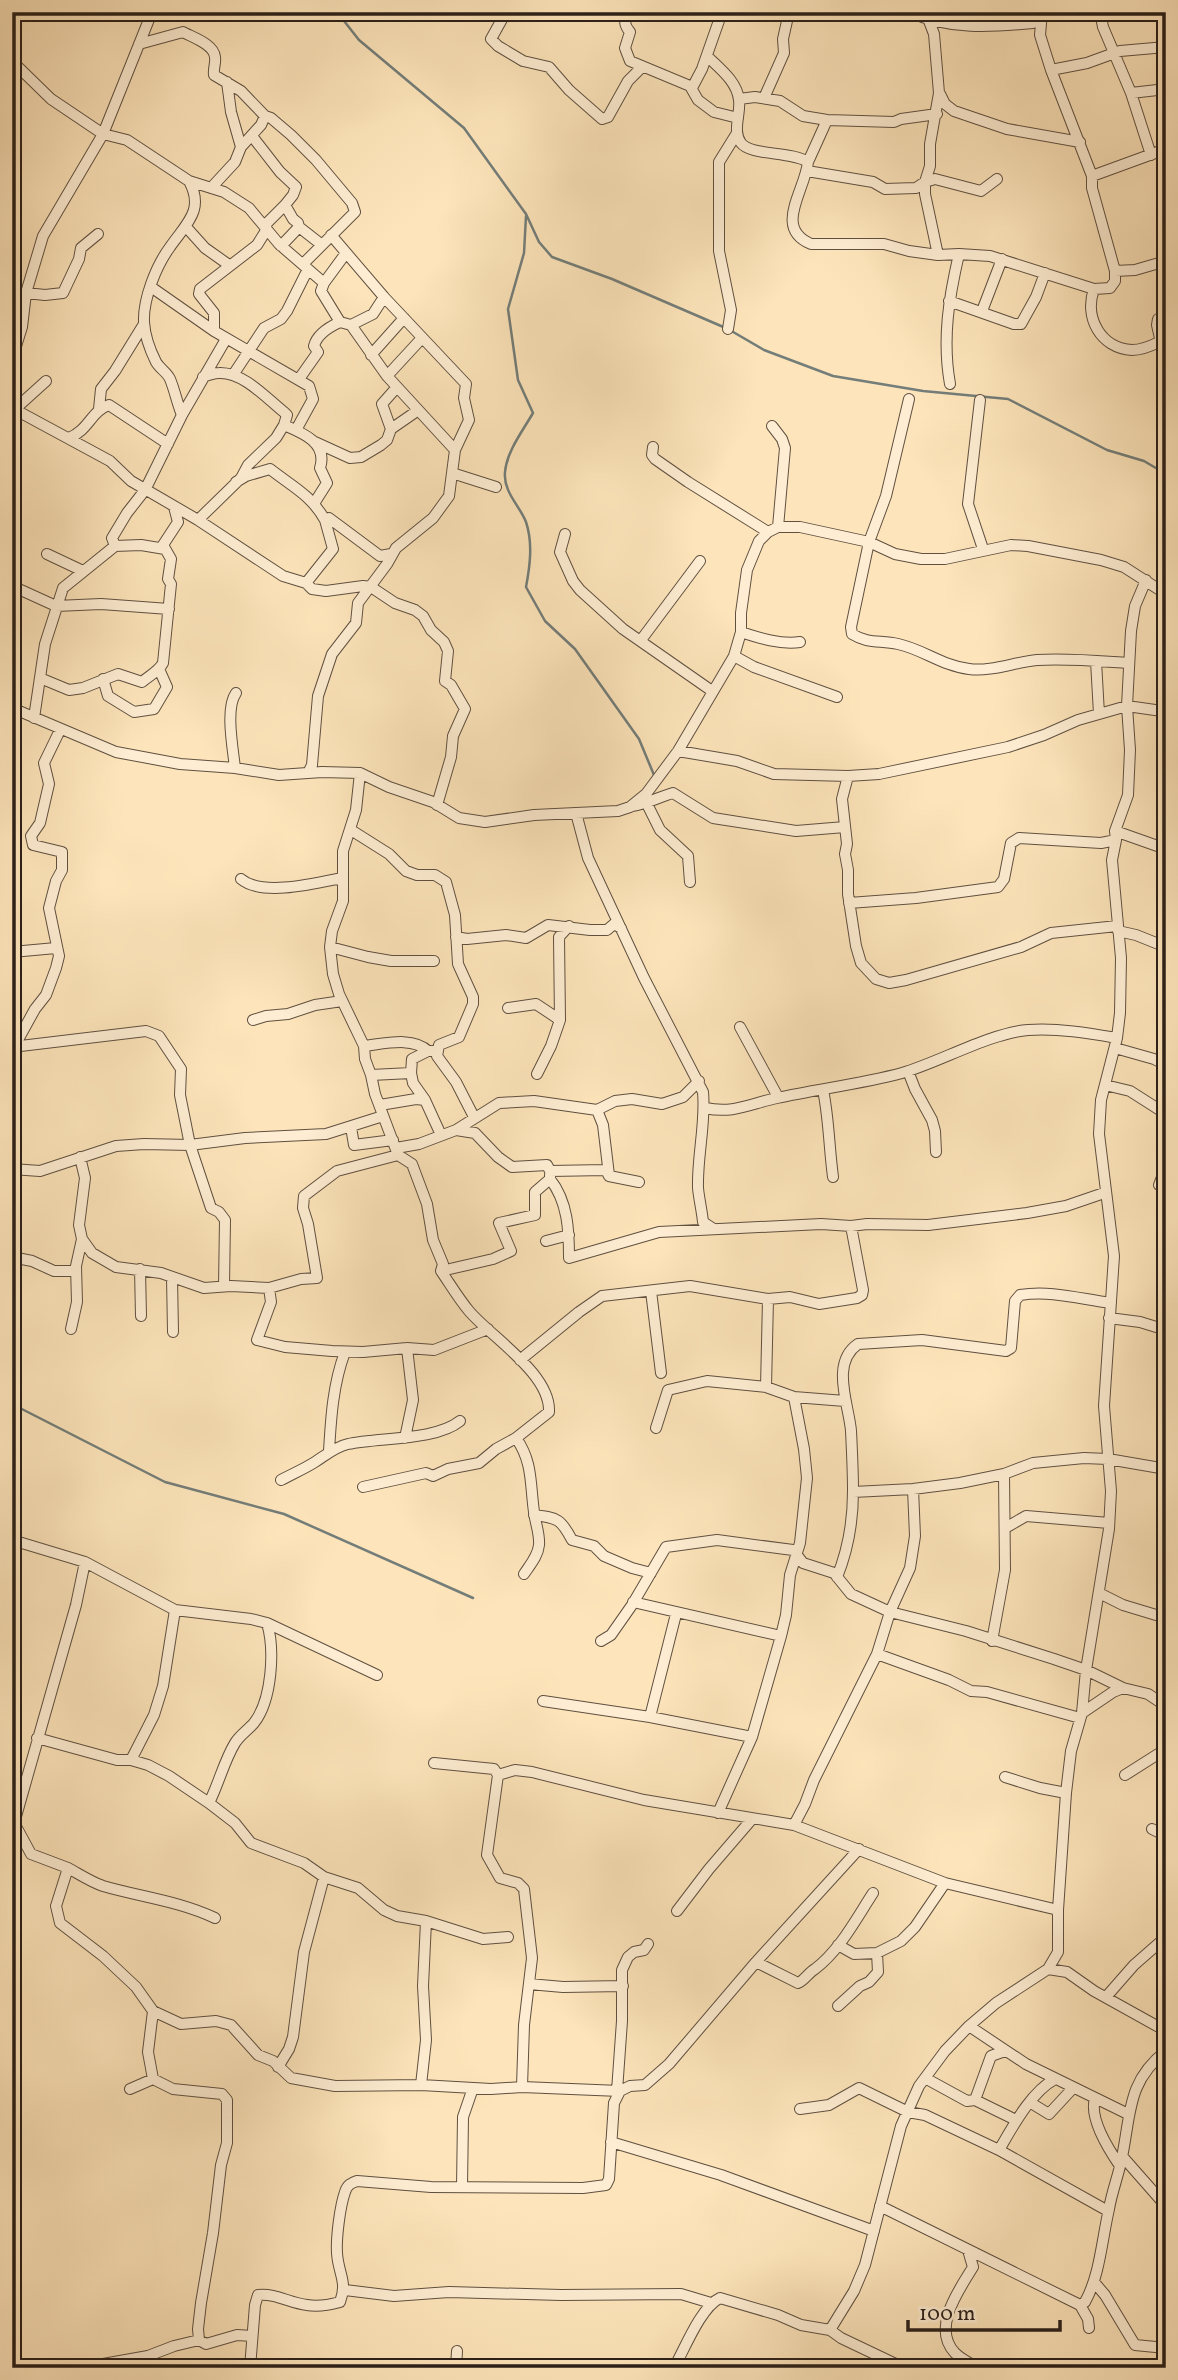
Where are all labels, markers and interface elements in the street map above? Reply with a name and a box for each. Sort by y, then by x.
scale bar [908,2289,1061,2333]
text: 100 m [919,2300,976,2329]

